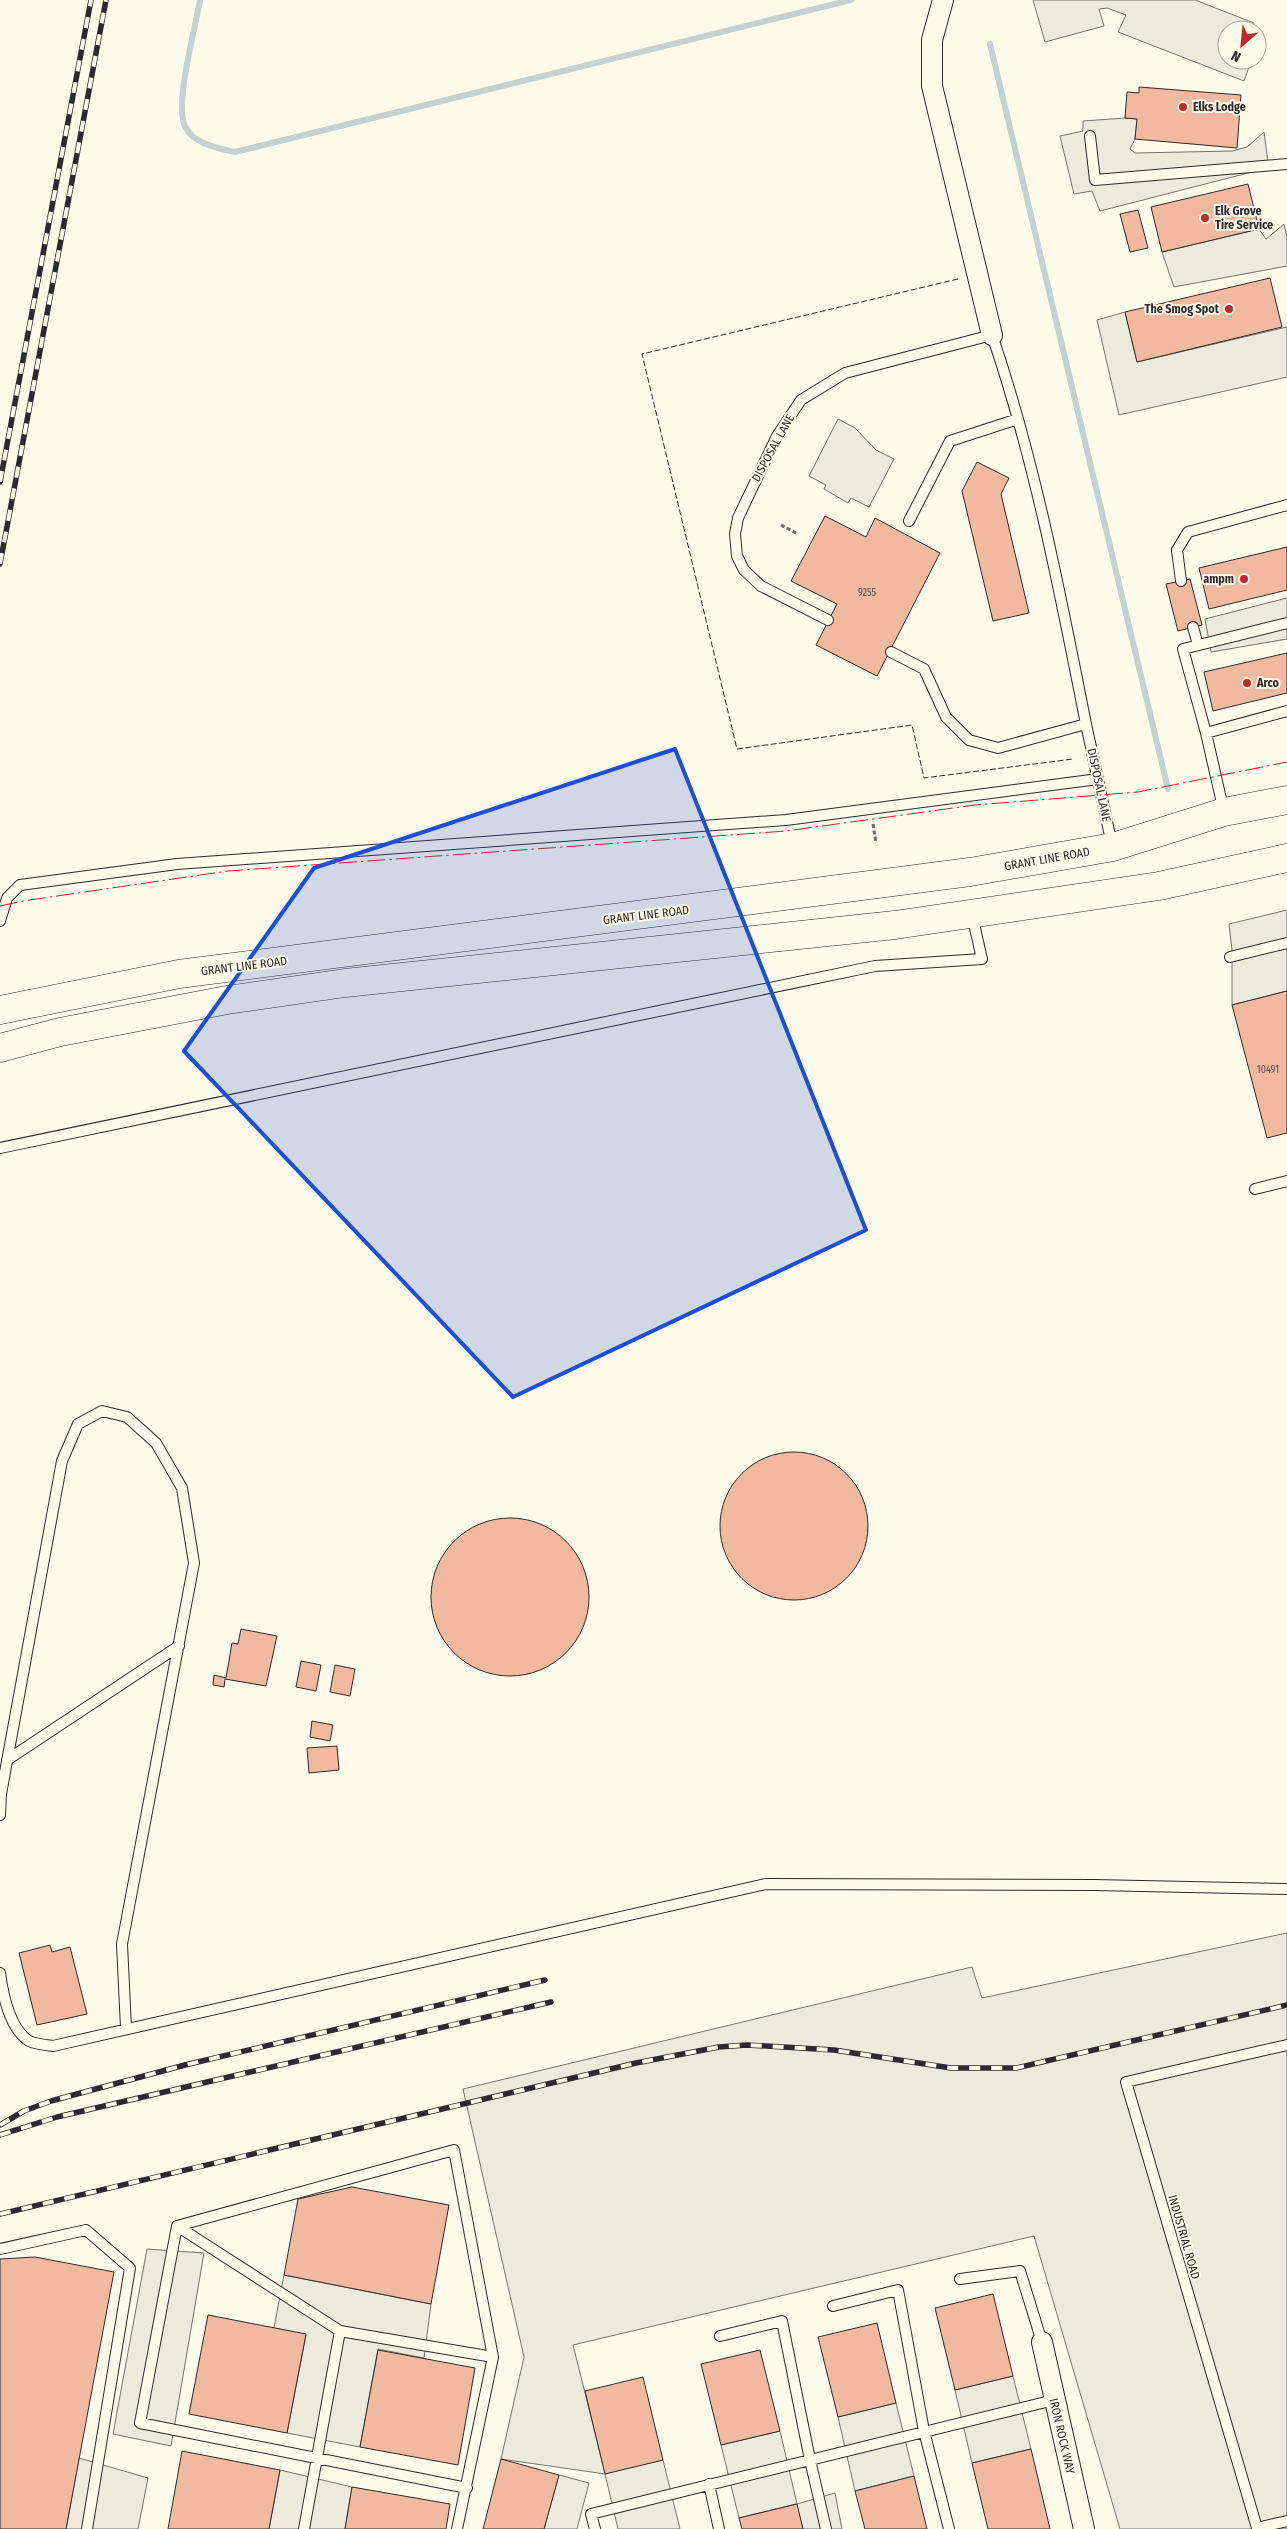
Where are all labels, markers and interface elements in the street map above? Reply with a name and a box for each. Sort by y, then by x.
north arrow [1217,20,1267,70]
text: N [1229,47,1244,66]
place label: Elks Lodge [1193,100,1246,114]
marker: Elks Lodge [1177,101,1189,113]
place label: Elk Grove Tire Service [1215,204,1273,232]
marker: Elk Grove Tire Service [1199,212,1211,224]
place label: The Smog Spot [1145,302,1220,316]
marker: The Smog Spot [1223,303,1235,315]
street label: DISPOSAL LANE [749,412,797,484]
place label: ampm [1203,572,1234,586]
marker: ampm [1238,573,1250,585]
house number: 9255 [858,587,877,599]
place label: Arco [1256,676,1280,690]
marker: Arco [1241,677,1253,689]
street label: DISPOSAL LANE [1084,747,1114,823]
street label: GRANT LINE ROAD [1003,845,1091,873]
street label: GRANT LINE ROAD [602,903,690,927]
street label: GRANT LINE ROAD [200,954,288,978]
house number: 10491 [1257,1064,1279,1076]
street label: INDUSTRIAL ROAD [1165,2193,1203,2281]
street label: IRON ROCK WAY [1047,2397,1078,2475]

